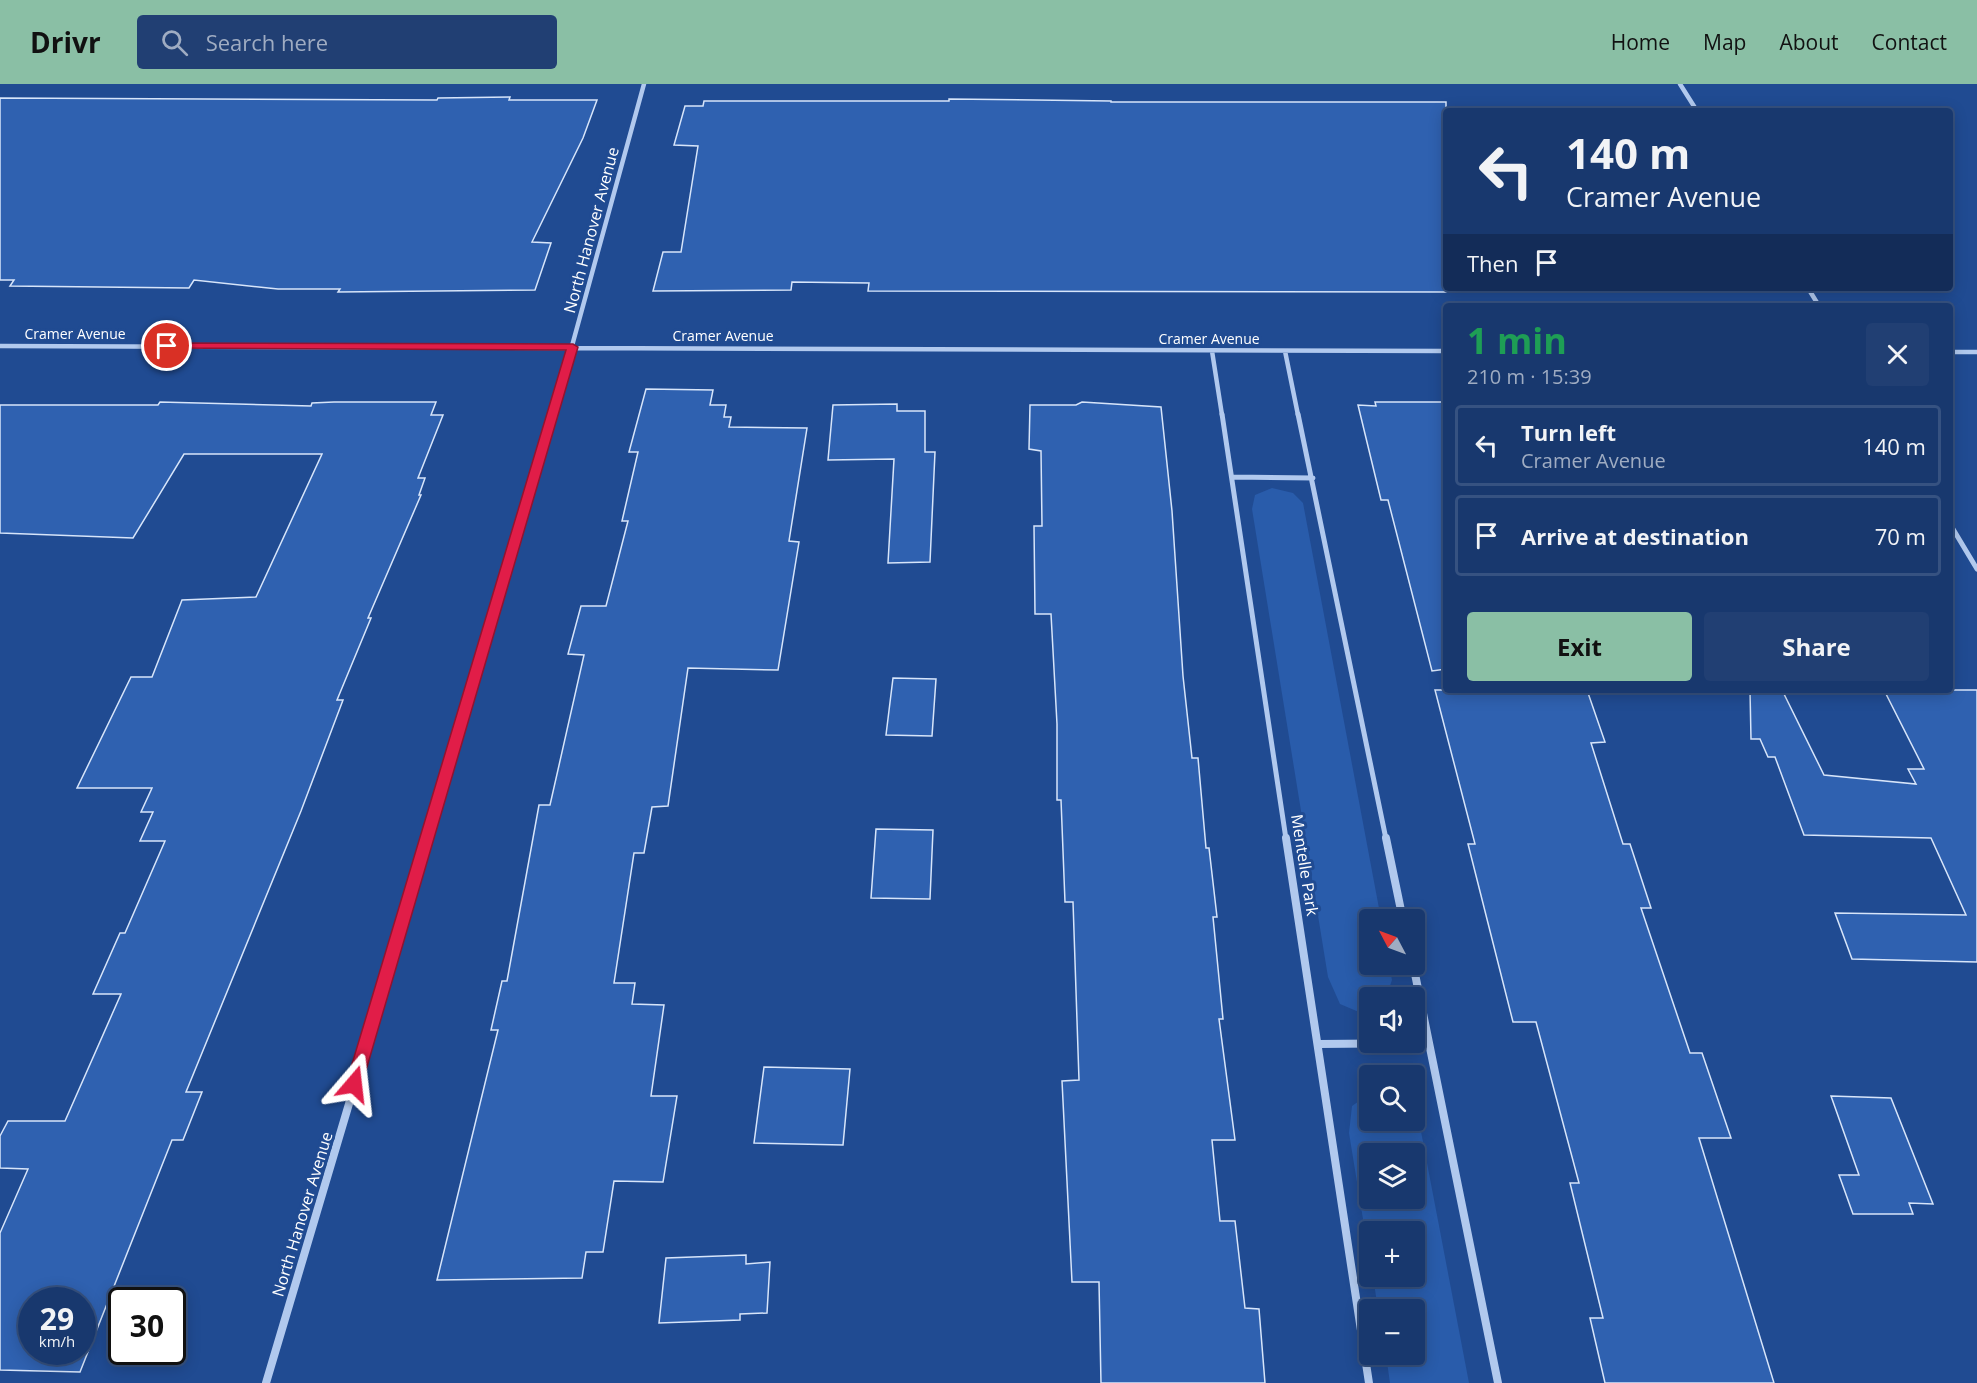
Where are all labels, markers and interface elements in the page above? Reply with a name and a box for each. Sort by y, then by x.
search box [137,15,557,69]
text: Drivr [30,23,101,61]
icon: search [158,26,191,59]
text: Search here [206,27,328,57]
text: Home [1611,28,1670,56]
text: Map [1703,28,1746,56]
text: About [1779,28,1839,56]
text: Contact [1872,28,1947,56]
text: 140 m [1566,124,1690,181]
icon: left [1467,132,1545,210]
street label: North Hanover Avenue [558,144,624,316]
text: Cramer Avenue [1566,178,1761,215]
icon: arrive [1530,246,1563,279]
text: Then [1467,248,1518,278]
text: 1 min [1467,316,1567,365]
pin [141,320,192,371]
button: close [1866,323,1929,386]
street label: Cramer Avenue [24,324,126,343]
street label: Cramer Avenue [672,326,774,345]
icon: arrive [150,329,183,362]
street label: Cramer Avenue [1158,329,1260,348]
text: 210 m · 15:39 [1467,363,1592,390]
text: Turn left [1521,417,1616,447]
icon: left [1470,429,1503,462]
text: 140 m [1862,431,1926,461]
text: Cramer Avenue [1521,447,1666,474]
icon: arrive [1470,519,1503,552]
text: Arrive at destination [1521,521,1749,551]
text: 70 m [1875,521,1926,551]
button: Exit [1467,612,1692,681]
button: Share [1704,612,1929,681]
street label: Mentelle Park [1286,813,1324,918]
north arrow [1359,909,1425,975]
map controls [1359,909,1425,1365]
button: sound [1359,987,1425,1053]
position arrow [322,1052,386,1116]
button: search [1359,1065,1425,1131]
street label: North Hanover Avenue [266,1129,338,1299]
button: layers [1359,1143,1425,1209]
button: + [1359,1221,1425,1287]
speed limit sign: 30 [108,1287,186,1365]
text: 29 [40,1298,74,1339]
button: − [1359,1299,1425,1365]
text: km/h [39,1331,75,1351]

